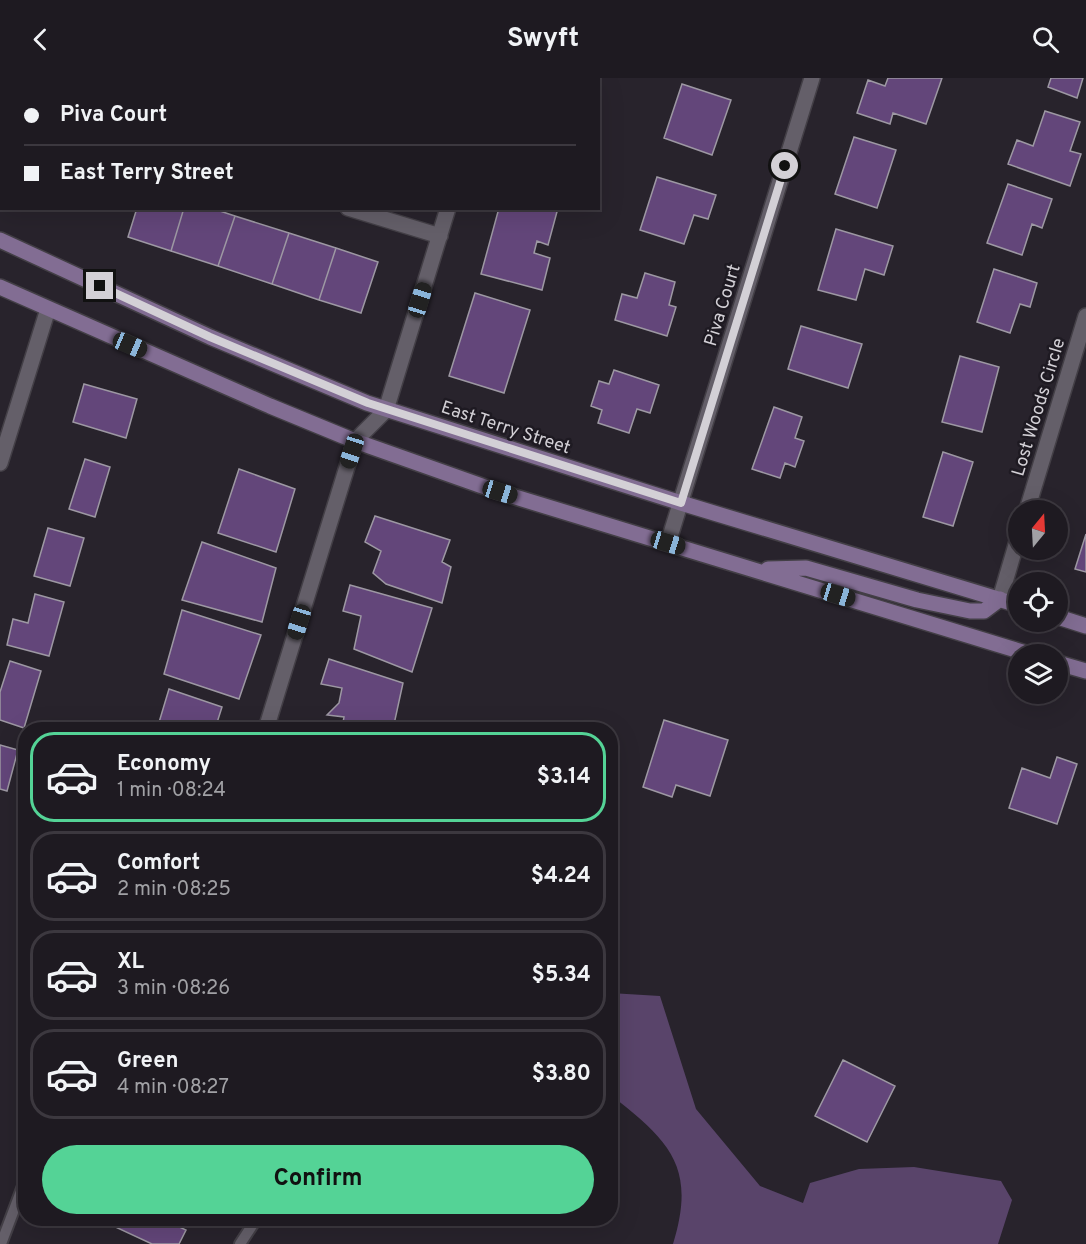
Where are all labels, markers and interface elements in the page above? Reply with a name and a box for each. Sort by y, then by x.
text: Swyft [507,22,579,56]
icon: back [24,23,57,56]
icon: search [1029,23,1062,56]
text: Piva Court [60,102,167,129]
route start [771,152,798,179]
text: East Terry Street [60,160,234,187]
street label: Piva Court [700,262,747,349]
route end [86,272,113,299]
car [406,280,434,320]
car [110,330,150,360]
street label: Lost Woods Circle [1007,336,1071,479]
street label: East Terry Street [438,397,573,460]
car [338,431,366,471]
car [480,478,520,506]
north arrow [1008,500,1068,560]
map controls [1008,500,1068,704]
car [648,529,688,557]
button: locate [1008,572,1068,632]
car [818,581,858,609]
car [285,602,313,642]
button: layers [1008,644,1068,704]
icon: car [45,750,99,804]
text: Economy [117,751,211,778]
text: $3.14 [537,764,591,791]
text: 1 min · 08:24 [117,778,226,804]
icon: car [45,849,99,903]
text: Comfort [117,850,200,877]
text: $4.24 [531,863,591,890]
text: 2 min · 08:25 [117,877,231,903]
icon: car [45,948,99,1002]
text: XL [117,949,144,976]
text: $5.34 [532,962,591,989]
text: 3 min · 08:26 [117,976,230,1002]
icon: car [45,1047,99,1101]
text: Green [117,1048,179,1075]
text: $3.80 [532,1061,591,1088]
text: 4 min · 08:27 [117,1075,229,1101]
button: Confirm [42,1145,594,1214]

